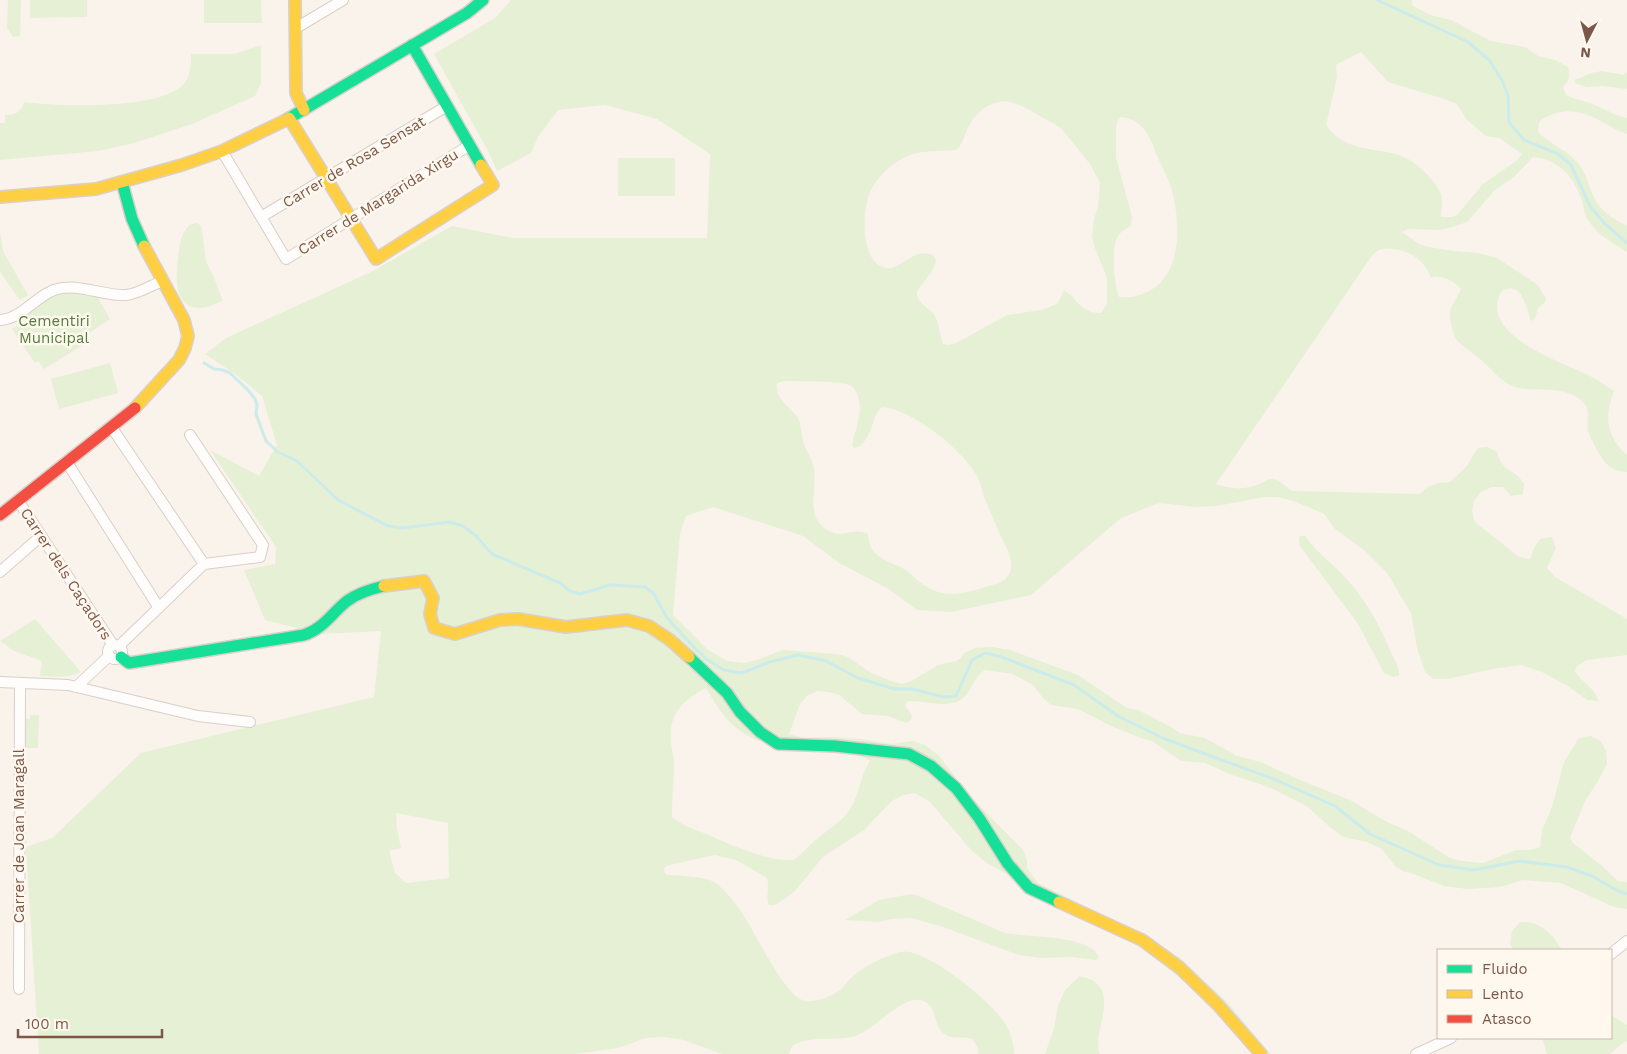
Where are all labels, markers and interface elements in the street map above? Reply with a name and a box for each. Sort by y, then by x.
north arrow [1562,15,1612,65]
text: N [1580,44,1592,61]
street label: Carrer de Rosa Sensat [279,112,429,212]
street label: Carrer de Margarida Xirgu [295,145,461,259]
park label: Cementiri Municipal [18,312,90,347]
street label: Carrer dels Caçadors [17,505,115,643]
street label: Carrer de Joan Maragall [10,748,28,923]
legend [1437,949,1612,1039]
text: Fluido [1482,960,1527,978]
text: Lento [1482,985,1524,1003]
scale bar [18,1006,161,1038]
text: Atasco [1482,1010,1531,1028]
text: 100 m [25,1015,69,1033]

